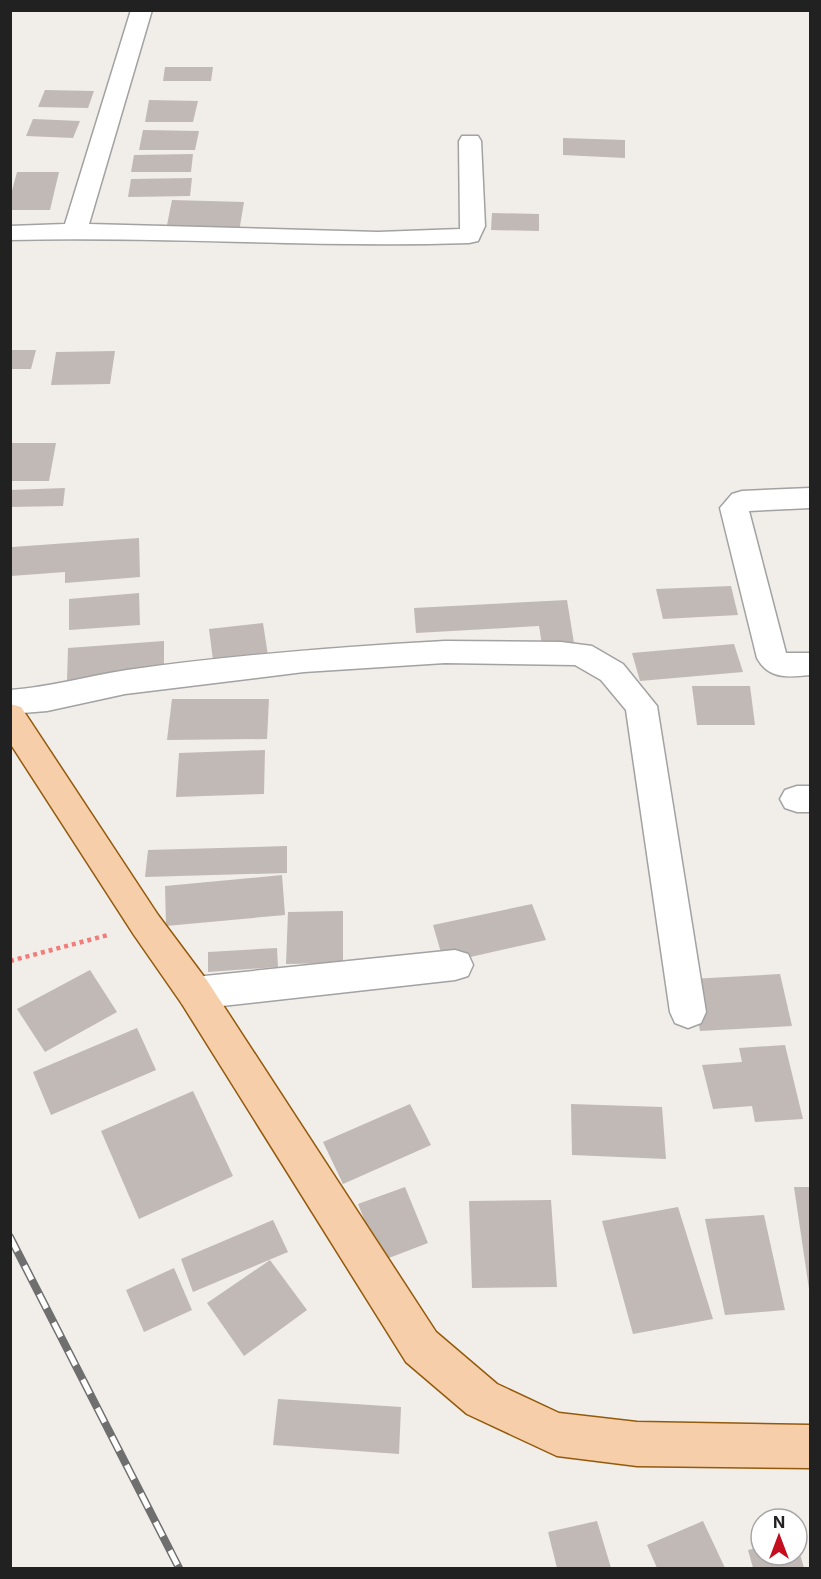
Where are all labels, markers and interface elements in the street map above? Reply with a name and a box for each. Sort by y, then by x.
north arrow [749,1507,809,1567]
text: N [773,1512,785,1532]

